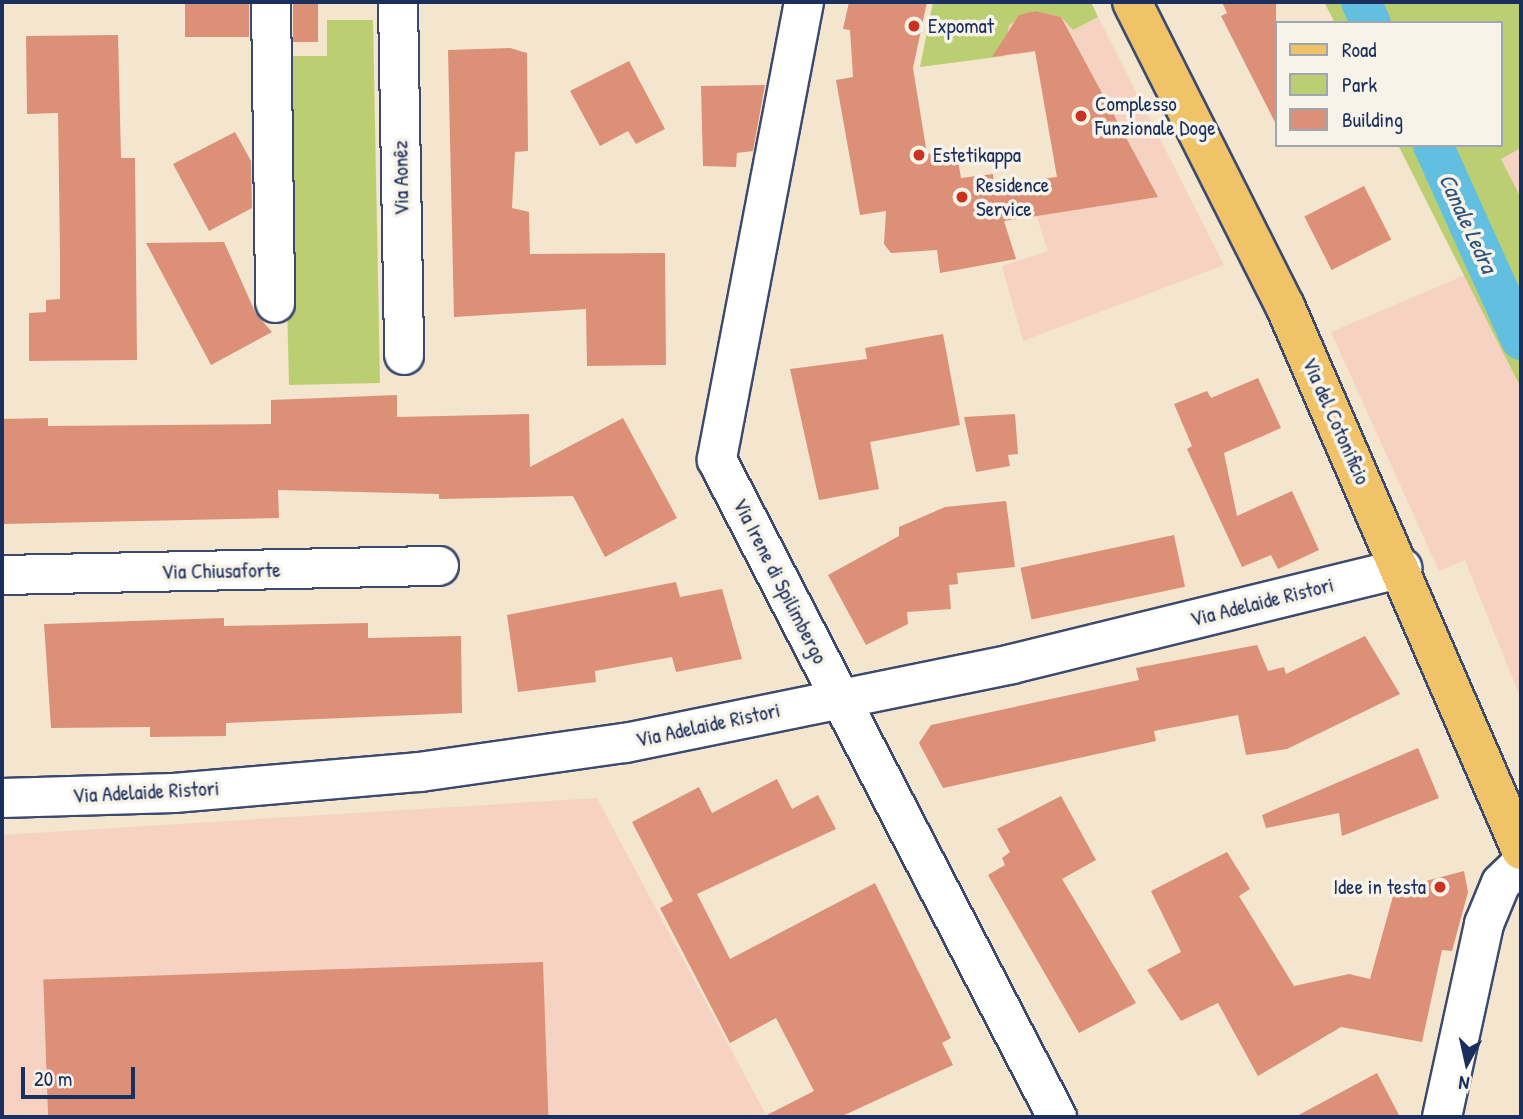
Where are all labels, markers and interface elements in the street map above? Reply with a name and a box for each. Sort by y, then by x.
place label: Expomat [928,13,994,39]
marker: Expomat [906,18,922,34]
legend [1274,21,1502,147]
text: Road [1342,35,1376,64]
text: Park [1342,70,1377,99]
place label: Complesso Funzionale Doge [1095,91,1216,141]
text: Building [1342,105,1403,134]
marker: Complesso Funzionale Doge [1073,108,1089,124]
street label: Via Aonêz [388,140,414,216]
place label: Estetikappa [933,142,1021,168]
marker: Estetikappa [911,147,927,163]
water label: Canale Ledra [1433,169,1503,277]
place label: Residence Service [976,172,1049,222]
marker: Residence Service [954,189,970,205]
street label: Via del Cotonificio [1297,354,1375,488]
street label: Via Irene di Spilimbergo [727,494,833,668]
street label: Via Chiusaforte [161,557,281,585]
street label: Via Adelaide Ristori [1188,572,1336,632]
street label: Via Adelaide Ristori [633,697,783,753]
street label: Via Adelaide Ristori [72,776,220,808]
place label: Idee in testa [1333,874,1426,900]
marker: Idee in testa [1432,879,1448,895]
north arrow [1432,1028,1502,1098]
scale bar [24,1052,138,1096]
text: 20 m [34,1064,72,1093]
text: N [1457,1070,1471,1097]

